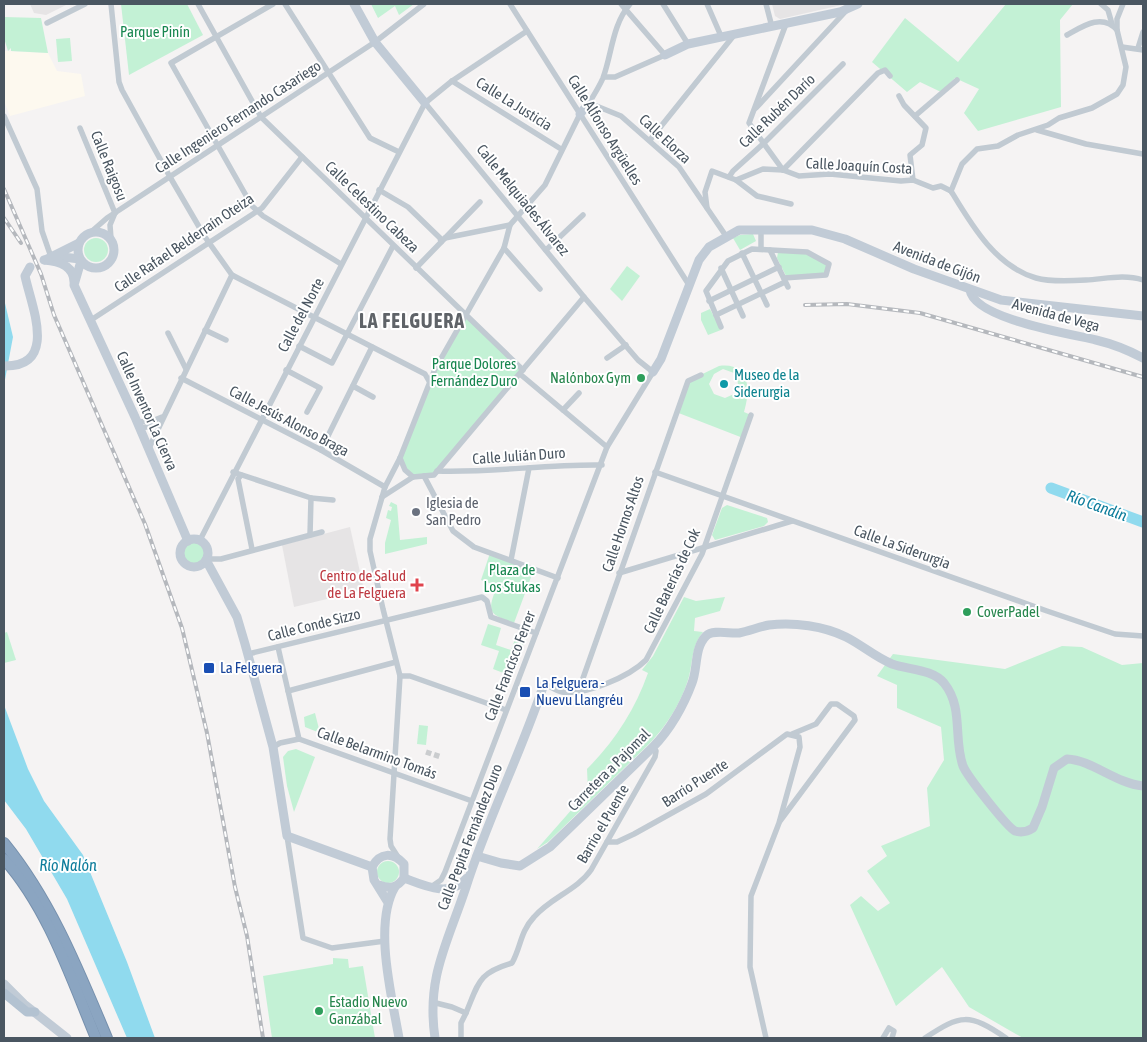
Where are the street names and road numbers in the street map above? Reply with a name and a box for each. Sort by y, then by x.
street label: Calle Ingeniero Fernando Casariego [152,57,324,177]
street label: Calle Rubén Darío [735,70,818,151]
street label: Calle Alfonso Argüelles [565,72,646,188]
street label: Calle La Justicia [473,73,555,134]
street label: Calle Elorza [636,110,695,167]
street label: Calle Raigosu [88,128,131,203]
street label: Calle Melquiades Álvarez [473,141,574,259]
street label: Calle Joaquín Costa [805,154,913,177]
street label: Calle Celestino Cabeza [322,157,423,256]
street label: Calle Rafael Belderraín Oteiza [111,190,257,296]
street label: Avenida de Gijón [891,237,983,286]
street label: Calle del Norte [274,275,327,355]
street label: Avenida de Vega [1011,295,1102,334]
street label: Calle Inventor La Cierva [114,349,181,473]
street label: Calle Jesús Alonso Braga [226,382,352,459]
street label: Calle Julián Duro [472,444,566,467]
street label: Calle Hornos Altos [598,474,647,574]
street label: Calle La Siderurgia [852,521,953,572]
street label: Calle Baterías de Cok [640,525,704,636]
street label: Calle Conde Sizzo [266,605,362,644]
street label: Calle Francisco Ferrer [481,608,538,723]
street label: Calle Belarmino Tomás [315,723,439,782]
street label: Carretera a Pajomal [564,725,653,814]
street label: Barrio Puente [659,755,731,810]
street label: Calle Pepita Fernández Duro [434,761,505,912]
street label: Barrio el Puente [573,781,632,866]

